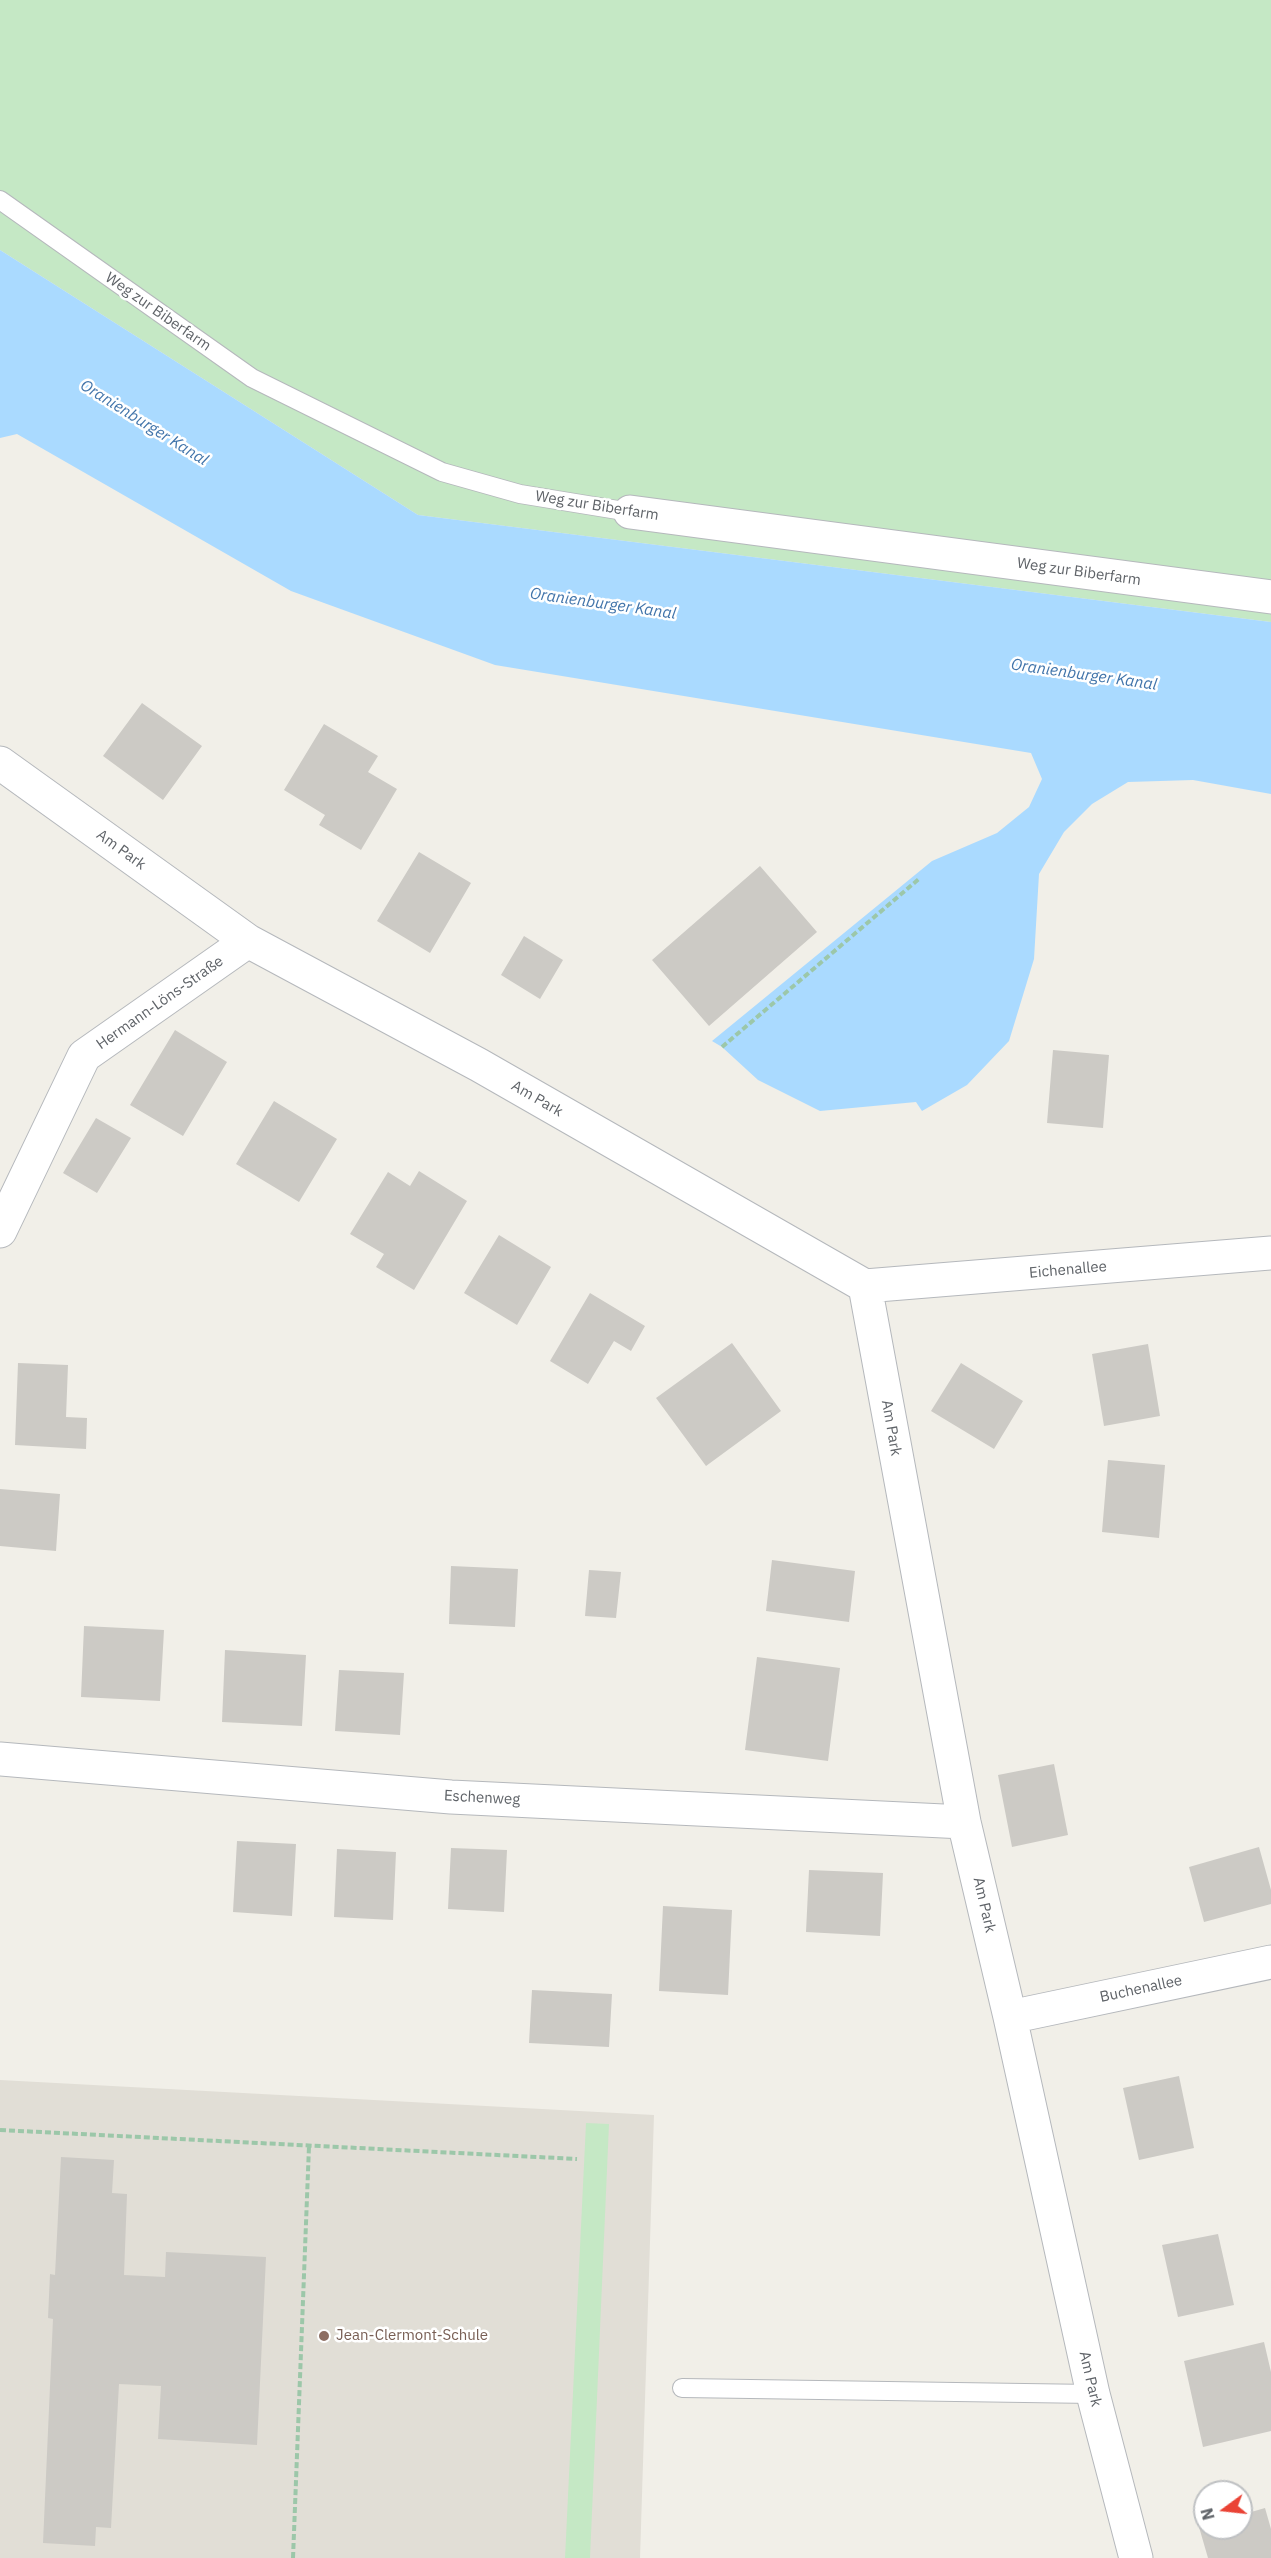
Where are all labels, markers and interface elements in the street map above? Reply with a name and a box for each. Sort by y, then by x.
street label: Weg zur Biberfarm [102,269,214,355]
water label: Oranienburger Kanal [77,376,211,470]
street label: Weg zur Biberfarm [534,487,660,525]
street label: Weg zur Biberfarm [1016,554,1142,590]
water label: Oranienburger Kanal [529,584,677,624]
water label: Oranienburger Kanal [1010,655,1158,695]
street label: Am Park [93,826,149,874]
street label: Hermann-Löns-Straße [93,952,227,1054]
street label: Am Park [508,1077,566,1121]
street label: Eichenallee [1028,1258,1108,1282]
street label: Am Park [877,1399,905,1457]
street label: Eschenweg [443,1787,521,1809]
street label: Am Park [969,1875,999,1935]
street label: Buchenallee [1098,1971,1184,2007]
place label: Jean-Clermont-Schule [336,2327,488,2345]
marker: Jean-Clermont-Schule [317,2329,331,2343]
street label: Am Park [1075,2349,1105,2409]
north arrow [1193,2480,1253,2540]
text: N [1196,2506,1219,2522]

